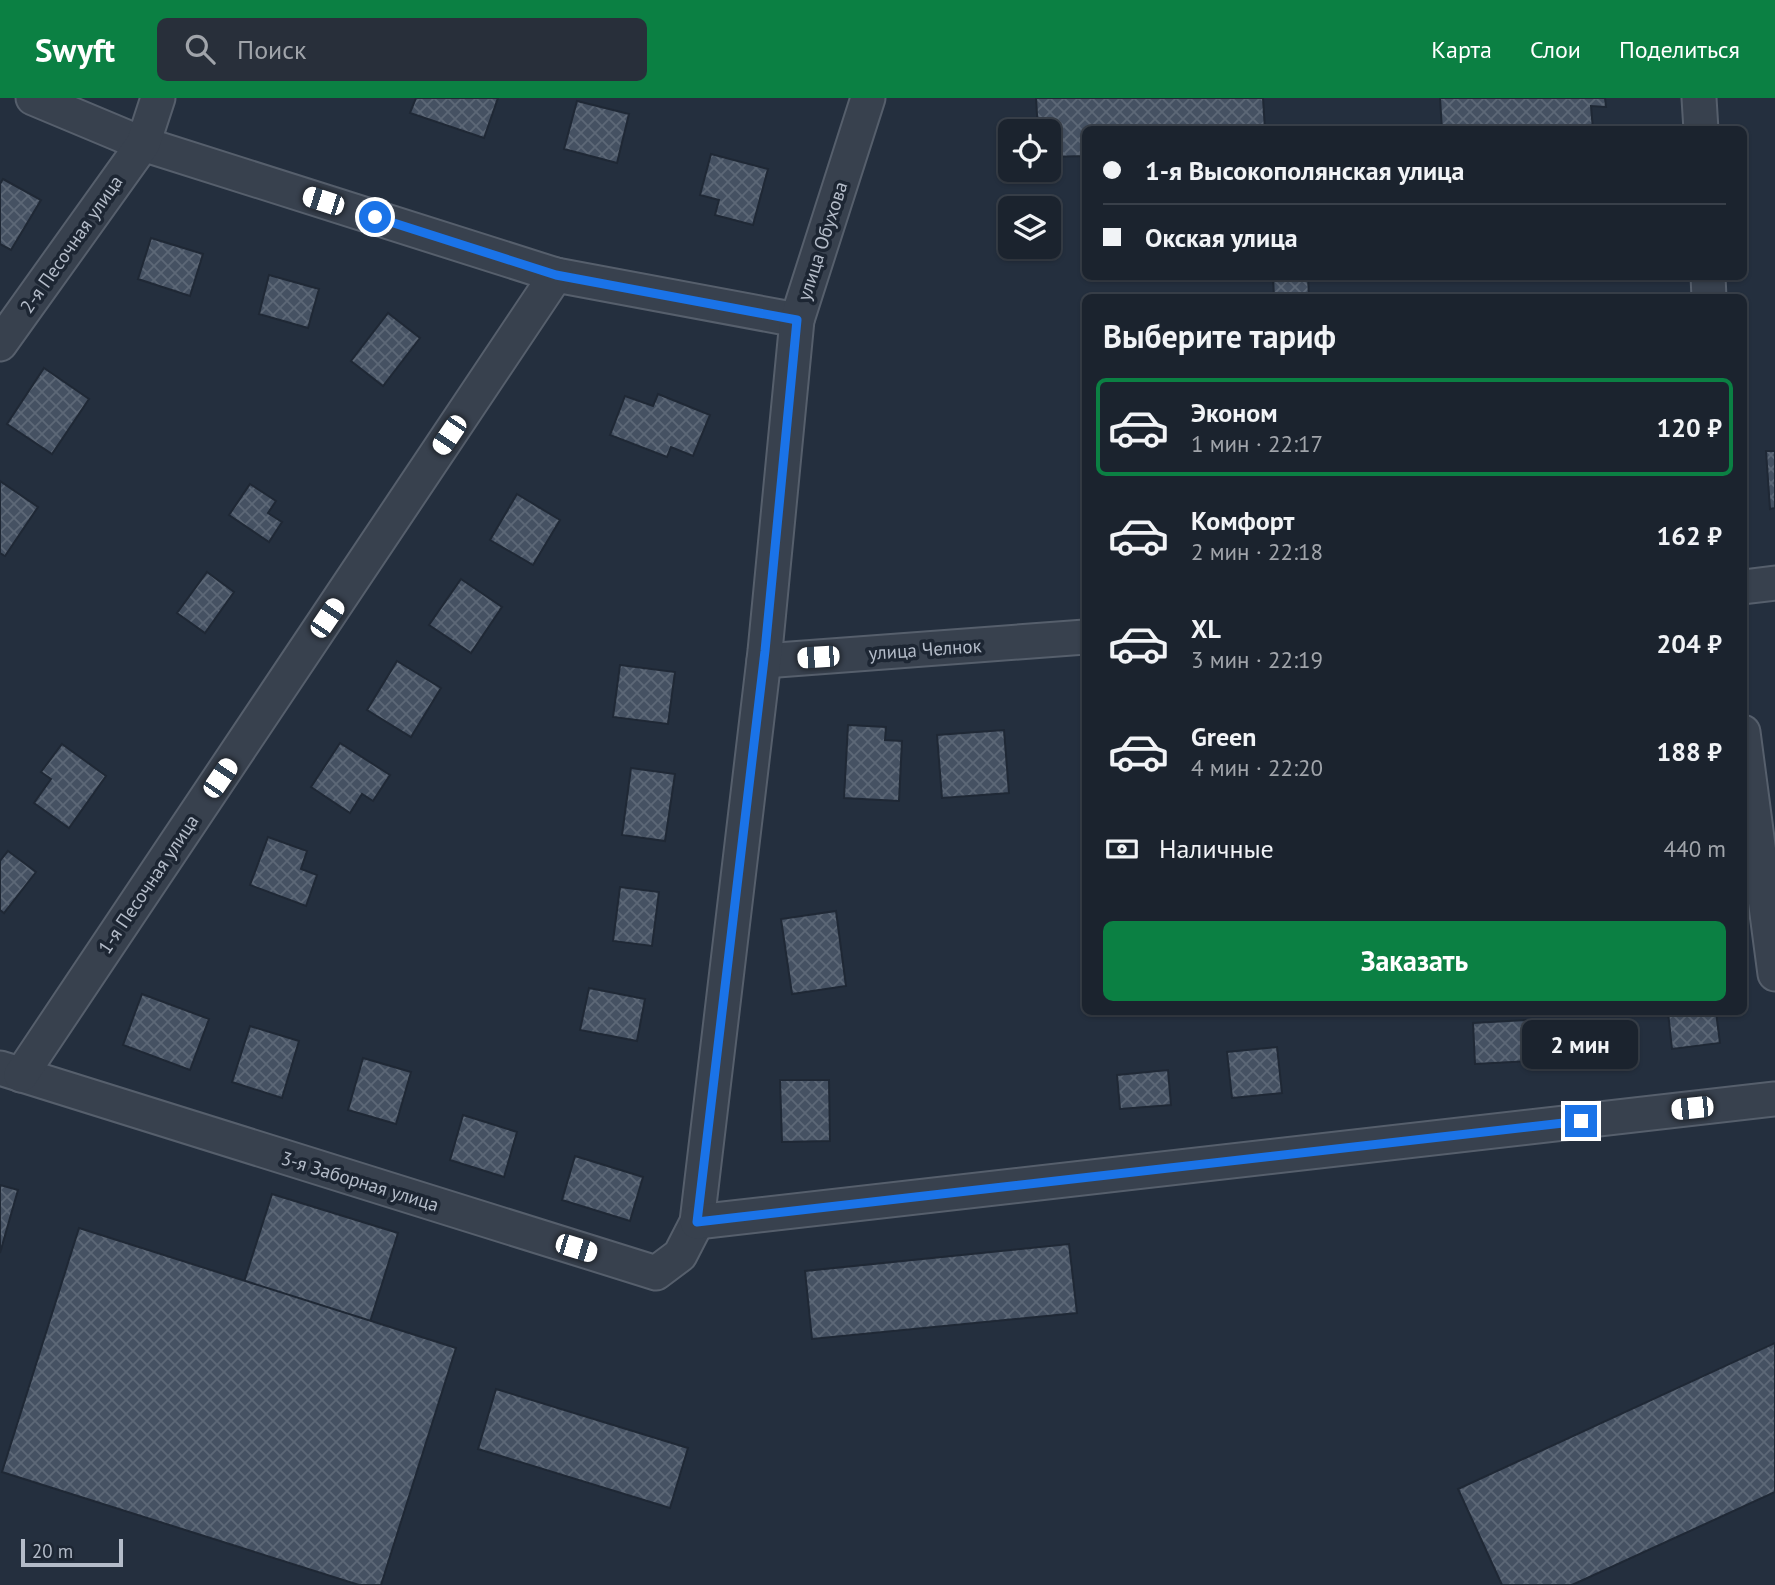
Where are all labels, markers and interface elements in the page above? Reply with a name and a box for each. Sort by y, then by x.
search box [157,18,647,81]
text: Swyft [35,28,115,71]
icon: search [181,30,219,68]
text: Поиск [237,33,306,66]
text: Карта [1431,34,1492,65]
text: Слои [1530,34,1581,65]
text: Поделиться [1619,34,1740,65]
map controls [998,119,1061,259]
button: locate [998,119,1061,182]
text: 1-я Высокополянская улица [1145,154,1465,187]
street label: 2-я Песочная улица [14,170,128,318]
street label: улица Обухова [791,179,853,303]
car [300,185,347,217]
button: layers [998,196,1061,259]
route start [359,201,391,233]
text: Окская улица [1145,221,1298,254]
text: Выберите тариф [1103,315,1336,357]
icon: car [1107,396,1170,459]
text: Эконом [1191,396,1278,429]
text: 120 ₽ [1656,411,1722,444]
car [429,412,470,458]
text: 1 мин · 22:17 [1191,429,1323,458]
icon: car [1107,504,1170,567]
text: Комфорт [1191,504,1294,537]
text: 162 ₽ [1656,519,1722,552]
text: 2 мин · 22:18 [1191,537,1323,566]
car [307,595,348,641]
icon: car [1107,612,1170,675]
text: XL [1191,612,1221,645]
text: 204 ₽ [1656,627,1722,660]
street label: улица Челнок [868,633,982,665]
car [797,645,840,669]
text: 3 мин · 22:19 [1191,645,1323,674]
icon: car [1107,720,1170,783]
text: Green [1191,720,1256,753]
text: 188 ₽ [1656,735,1722,768]
text: 4 мин · 22:20 [1191,753,1323,782]
car [200,755,241,801]
street label: 1-я Песочная улица [92,810,204,958]
icon: cash [1103,830,1141,868]
text: Наличные [1159,832,1274,865]
text: 440 m [1664,834,1726,863]
button: Заказать [1103,921,1726,1001]
callout: 2 мин [1523,1020,1639,1068]
text: 2 мин [1550,1030,1610,1059]
car [1671,1095,1714,1121]
route end [1565,1105,1597,1137]
street label: 3-я Заборная улица [278,1146,442,1216]
car [553,1232,600,1264]
scale bar [21,1536,122,1568]
text: 20 m [32,1539,73,1563]

